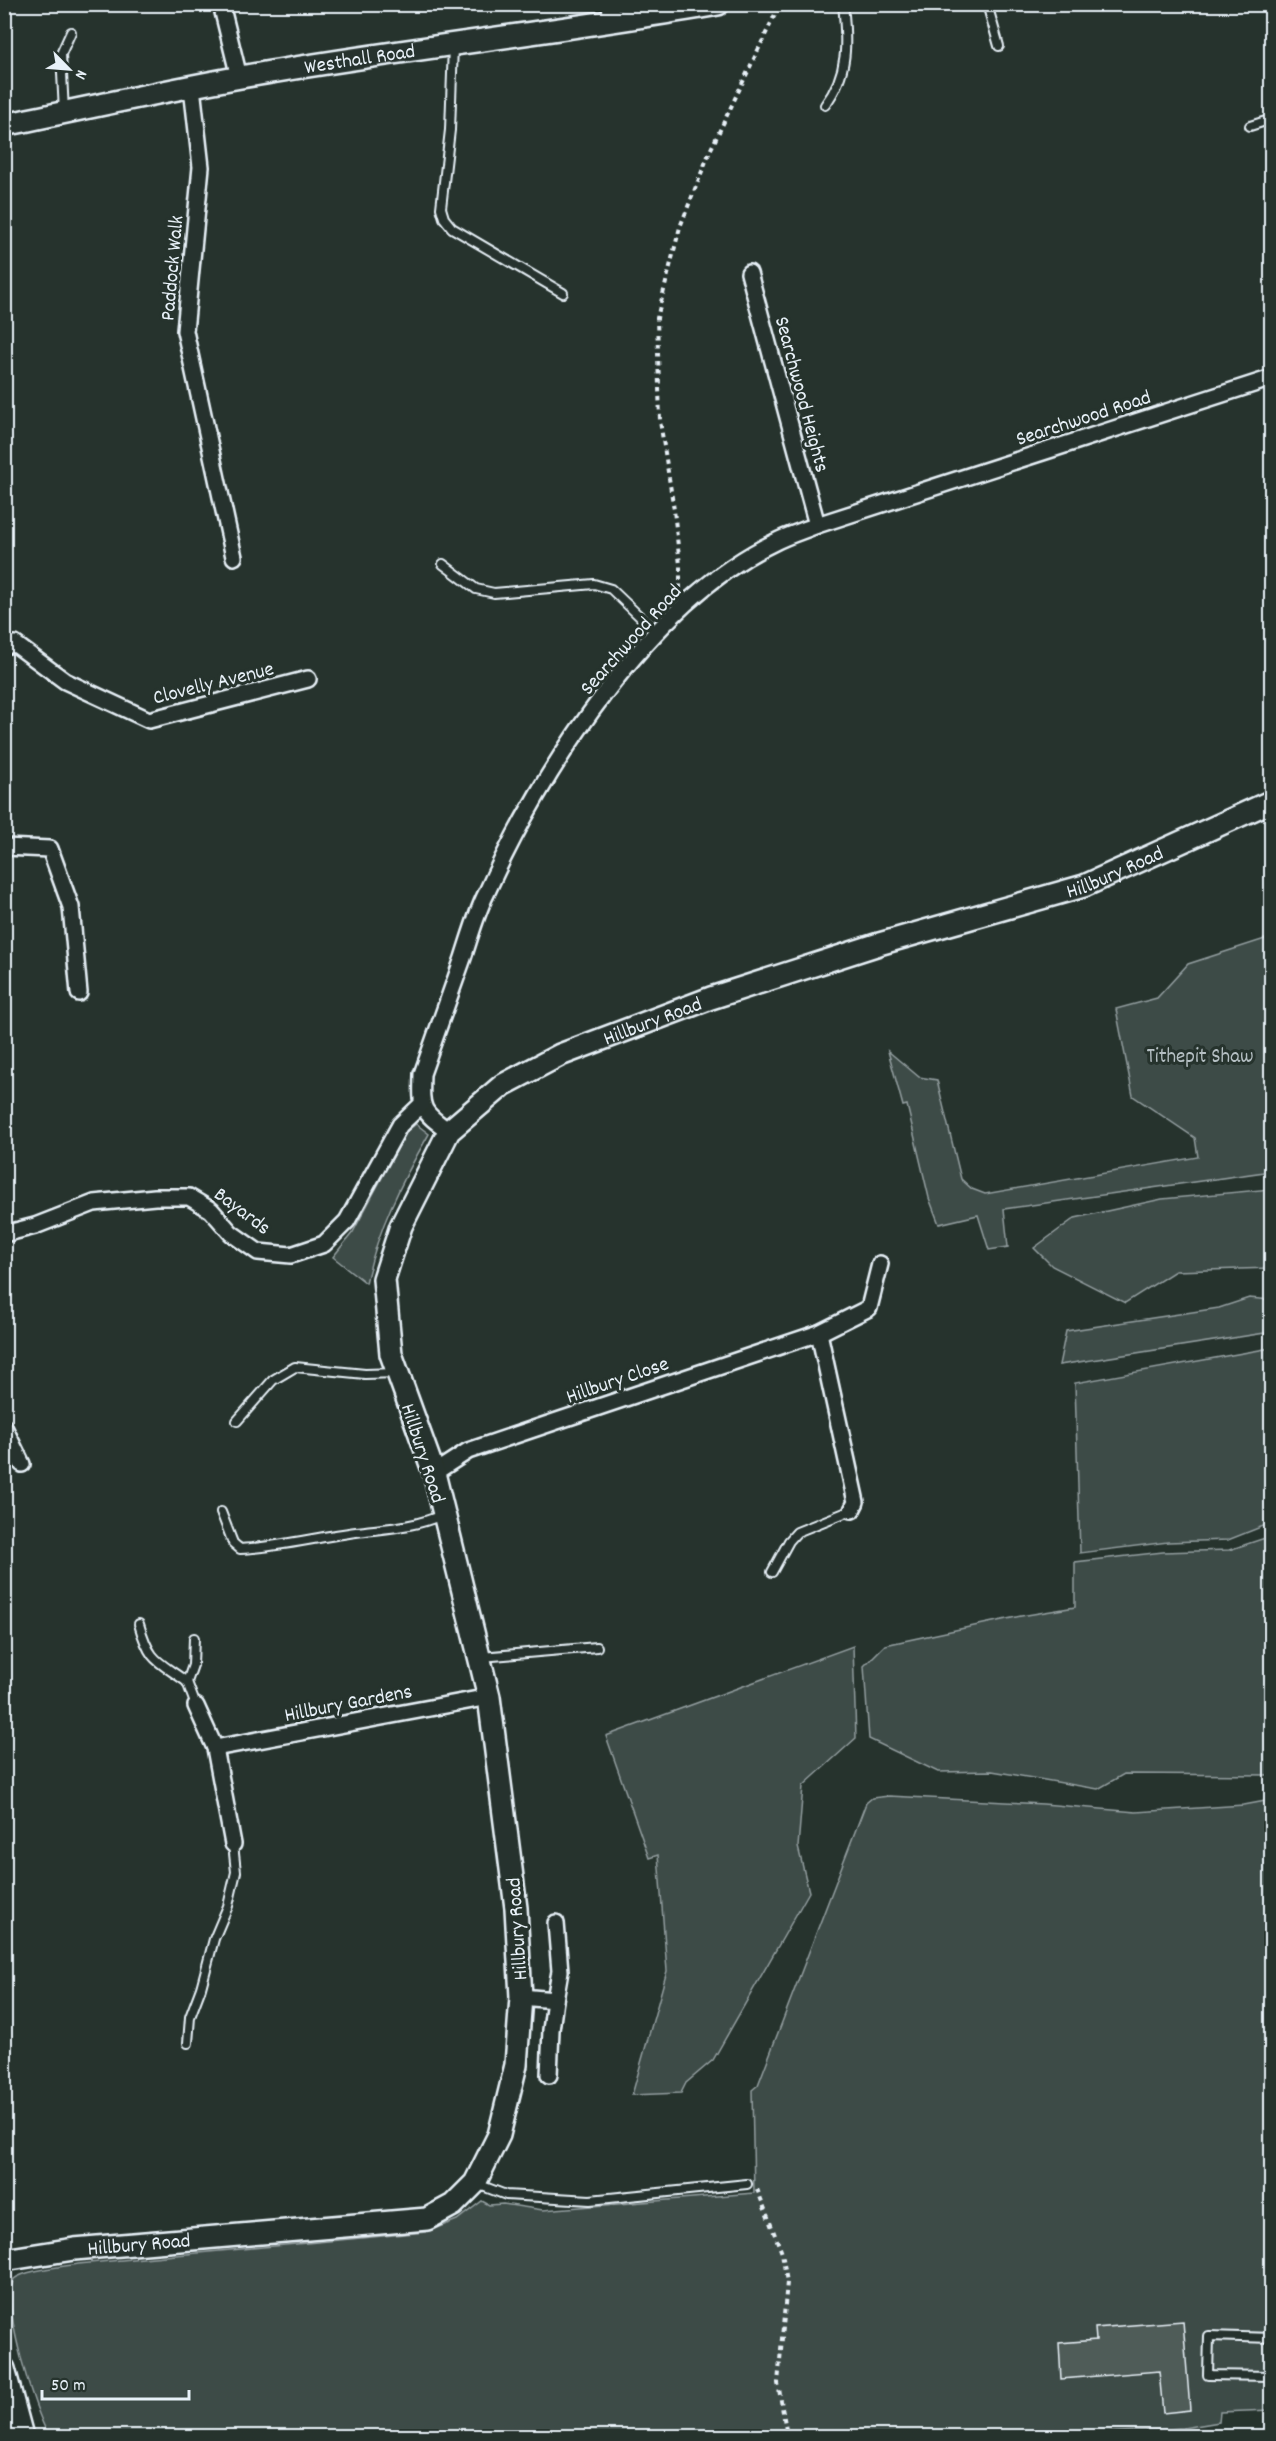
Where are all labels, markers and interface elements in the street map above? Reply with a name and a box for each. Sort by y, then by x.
street label: Westhall Road [303,38,417,84]
north arrow [39,39,99,99]
text: N [68,66,92,83]
street label: Paddock Walk [154,214,194,322]
street label: Searchwood Heights [765,313,835,476]
street label: Searchwood Road [1013,384,1155,456]
street label: Searchwood Road [574,579,690,703]
street label: Clovelly Avenue [150,655,277,714]
street label: Hillbury Road [1063,840,1169,908]
street label: Hillbury Road [600,991,707,1055]
park label: Tithepit Shaw [1146,1043,1254,1073]
street label: Bayards [206,1181,276,1244]
street label: Hillbury Close [563,1350,673,1413]
street label: Hillbury Road [391,1400,451,1508]
street label: Hillbury Gardens [282,1678,415,1732]
street label: Hillbury Road [500,1876,538,1981]
street label: Hillbury Road [86,2227,192,2266]
scale bar [42,2363,189,2401]
text: 50 m [51,2374,86,2399]

